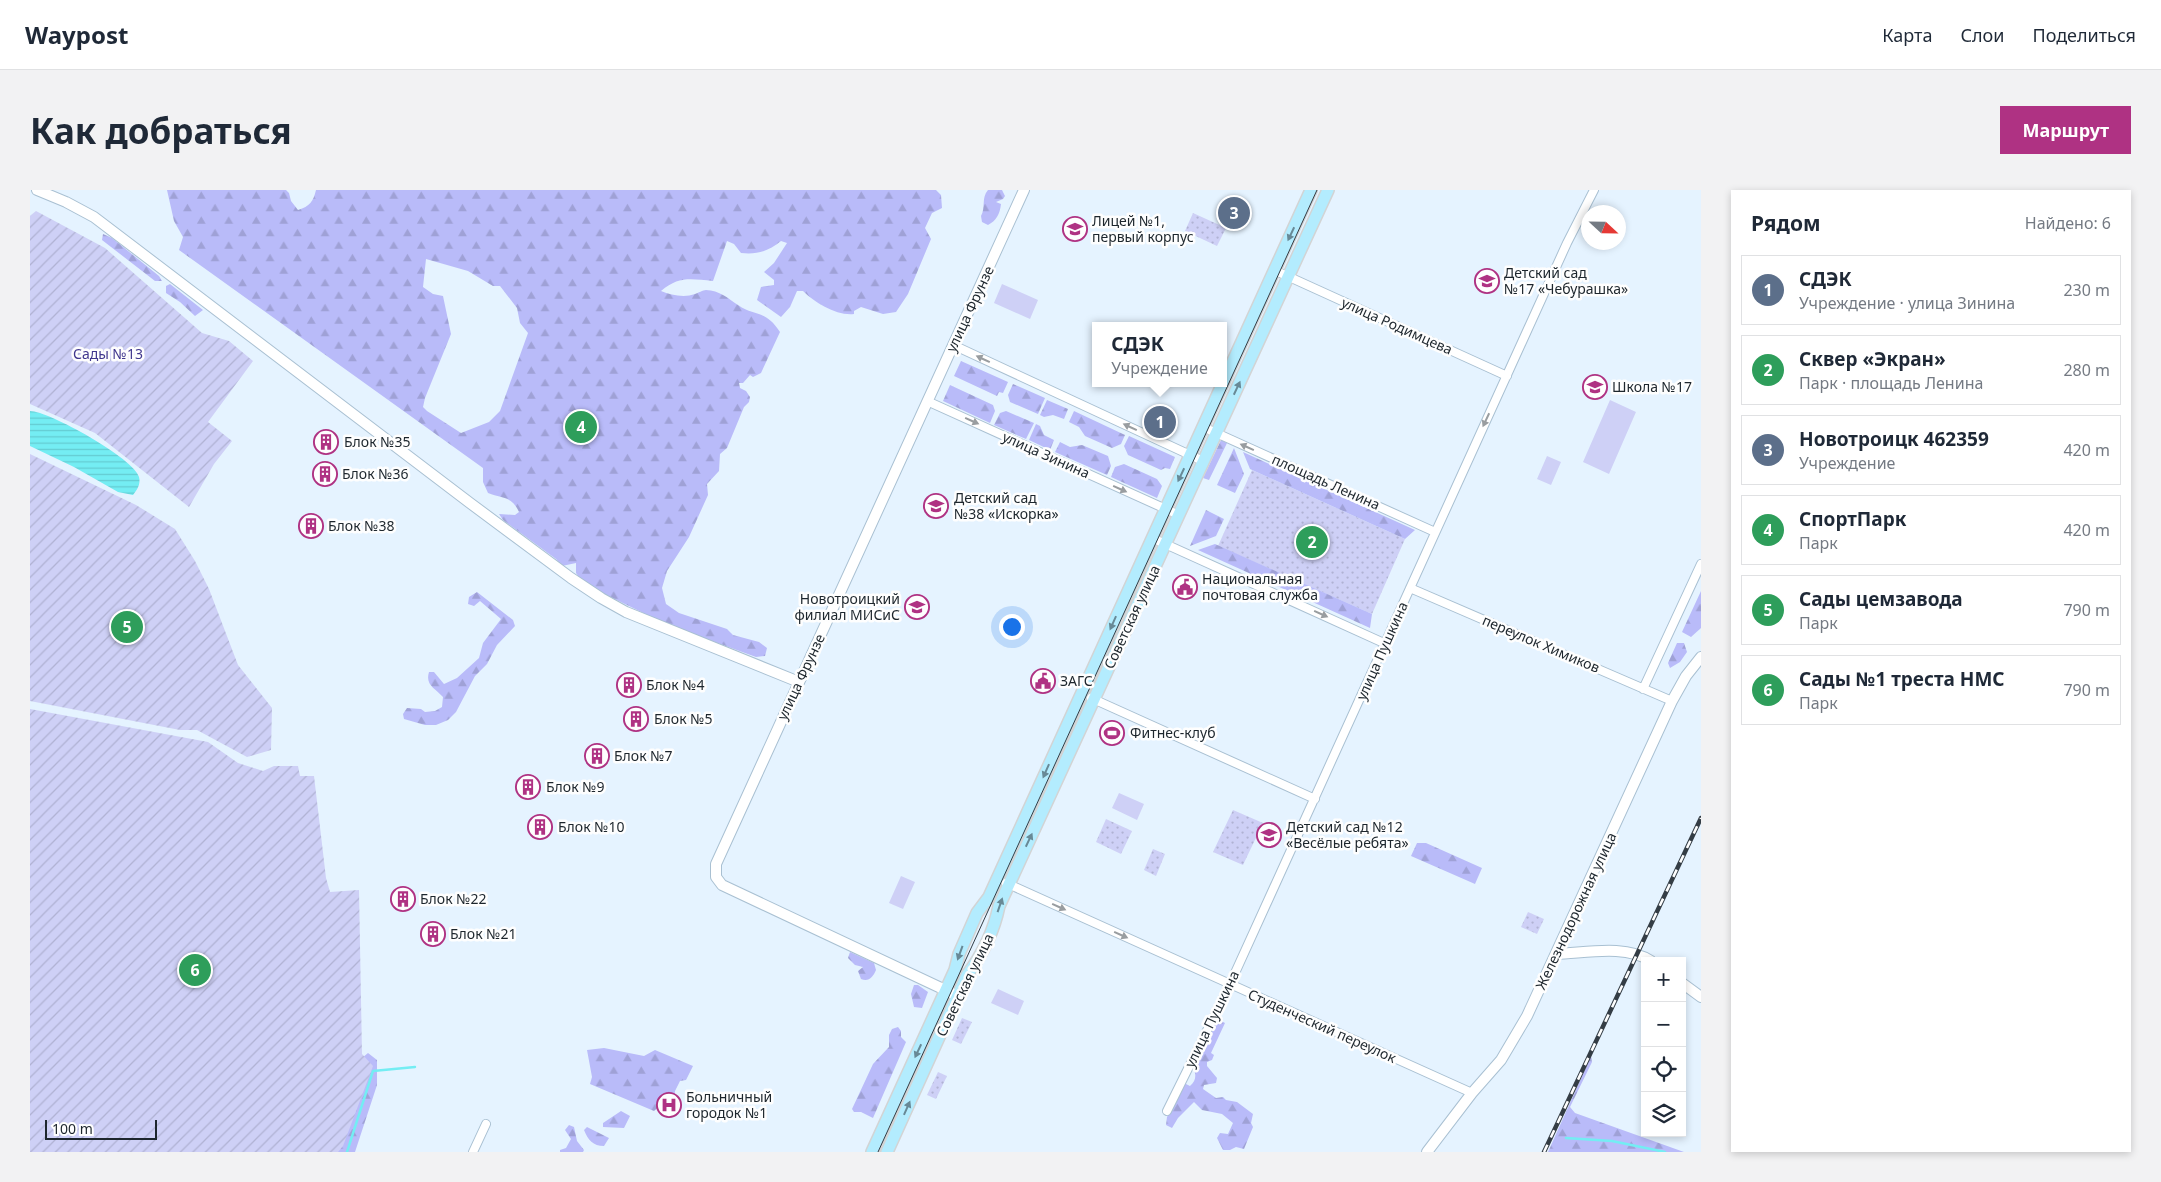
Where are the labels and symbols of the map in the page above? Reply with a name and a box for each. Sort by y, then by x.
pin: 3 [1218,194,1250,232]
north arrow [1581,205,1626,250]
place label: Лицей №1, первый корпус [1092,211,1194,246]
school or university icon: Лицей №1, первый корпус [1062,216,1088,242]
one-way arrow [1286,227,1294,241]
street label: улица Фрунзе [941,262,998,355]
place label: Детский сад №17 «Чебурашка» [1504,263,1628,298]
school or university icon: Детский сад №17 «Чебурашка» [1474,268,1500,294]
street label: улица Родимцева [1339,293,1456,359]
park label: Сады №13 [73,344,143,363]
one-way arrow [975,355,990,363]
school or university icon: Школа №17 [1582,374,1608,400]
place label: Школа №17 [1612,377,1692,396]
one-way arrow [1233,381,1241,395]
pin: 1 [1144,403,1176,441]
pin: 4 [565,408,597,446]
one-way arrow [1482,413,1490,427]
one-way arrow [965,418,979,426]
one-way arrow [1123,423,1137,431]
street label: улица Зинина [1000,427,1093,482]
building icon: Блок №35 [313,429,339,455]
place label: Блок №35 [344,432,411,451]
one-way arrow [1240,442,1254,450]
street label: площадь Ленина [1269,449,1383,514]
building icon: Блок №36 [312,461,338,487]
place label: Блок №36 [342,464,409,483]
one-way arrow [1176,468,1184,482]
one-way arrow [1113,485,1127,493]
place label: Детский сад №38 «Искорка» [954,488,1059,523]
school or university icon: Детский сад №38 «Искорка» [923,493,949,519]
building icon: Блок №38 [298,513,324,539]
place label: Блок №38 [328,516,395,535]
pin: 2 [1296,523,1328,561]
street label: Советская улица [1099,562,1164,672]
place label: Национальная почтовая служба [1202,569,1318,604]
public building icon: Национальная почтовая служба [1172,574,1198,600]
place label: Новотроицкий филиал МИСиС [795,589,900,624]
school or university icon: Новотроицкий филиал МИСиС [904,594,930,620]
street label: улица Пушкина [1351,599,1412,703]
pin: 5 [111,608,143,646]
street label: переулок Химиков [1480,610,1603,677]
one-way arrow [1314,611,1328,619]
your location [999,614,1025,640]
one-way arrow [1109,616,1117,630]
street label: улица Фрунзе [772,630,829,723]
public building icon: ЗАГС [1030,668,1056,694]
place label: ЗАГС [1060,671,1093,690]
building icon: Блок №4 [616,672,642,698]
place label: Блок №4 [646,675,705,694]
building icon: Блок №5 [623,706,649,732]
place label: Блок №5 [654,709,713,728]
sports icon: Фитнес-клуб [1099,720,1125,746]
place label: Фитнес-клуб [1130,723,1216,742]
building icon: Блок №7 [584,743,610,769]
place label: Блок №7 [614,746,673,765]
one-way arrow [1042,764,1050,778]
building icon: Блок №9 [515,774,541,800]
place label: Блок №9 [546,777,605,796]
building icon: Блок №10 [527,814,553,840]
place label: Блок №10 [558,817,625,836]
place label: Детский сад №12 «Весёлые ребята» [1286,817,1409,852]
school or university icon: Детский сад №12 «Весёлые ребята» [1256,822,1282,848]
street label: Железнодорожная улица [1531,829,1620,992]
one-way arrow [1026,833,1034,847]
building icon: Блок №22 [390,886,416,912]
place label: Блок №22 [420,889,487,908]
one-way arrow [996,897,1004,912]
one-way arrow [1052,903,1066,911]
building icon: Блок №21 [420,921,446,947]
place label: Блок №21 [450,924,517,943]
street label: Советская улица [931,930,998,1039]
one-way arrow [1114,931,1128,939]
one-way arrow [956,946,963,961]
pin: 6 [179,951,211,989]
street label: улица Пушкина [1180,967,1243,1070]
street label: Студенческий переулок [1245,984,1400,1067]
one-way arrow [914,1044,922,1058]
place label: Больничный городок №1 [686,1087,772,1122]
hospital icon: Больничный городок №1 [656,1092,682,1118]
one-way arrow [904,1101,912,1115]
scale bar [45,1117,158,1140]

